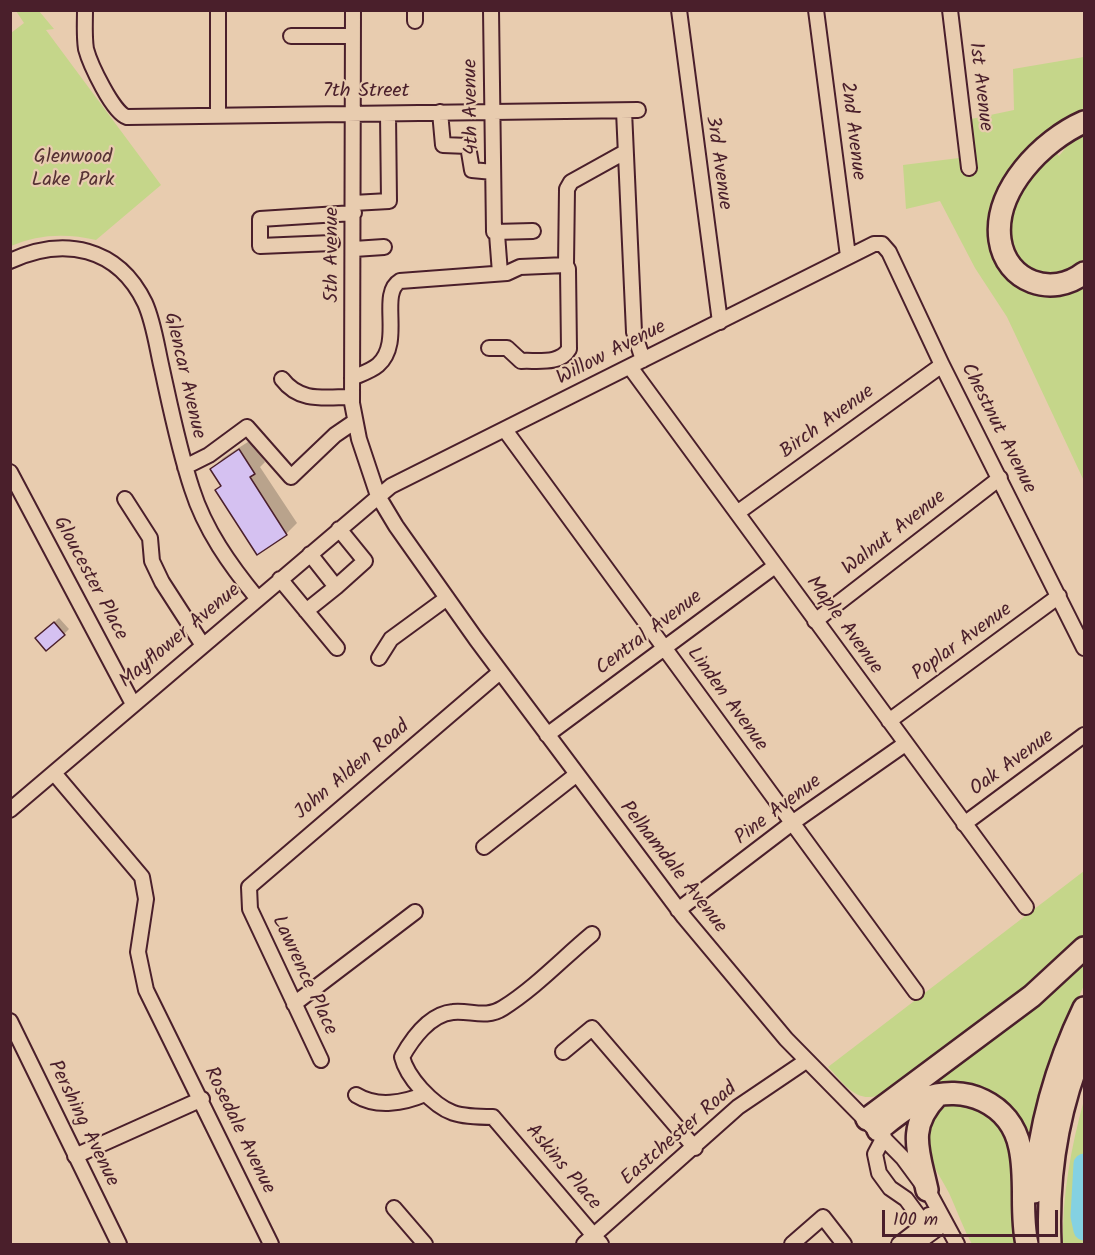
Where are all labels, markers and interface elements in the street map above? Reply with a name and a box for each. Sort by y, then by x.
street label: 1st Avenue [962,41,996,133]
street label: 4th Avenue [460,59,486,155]
street label: 2nd Avenue [833,80,869,182]
street label: 7th Street [323,81,409,105]
street label: 3rd Avenue [699,114,735,212]
park label: Glenwood Lake Park [32,147,114,194]
street label: 5th Avenue [322,207,346,303]
street label: Glencar Avenue [157,311,209,441]
street label: Willow Avenue [553,316,671,392]
street label: Chestnut Avenue [954,360,1040,498]
street label: Birch Avenue [776,381,880,465]
street label: Walnut Avenue [838,486,952,582]
street label: Gloucester Place [46,513,132,645]
street label: Maple Avenue [799,572,887,680]
street label: Mayflower Avenue [116,579,246,695]
street label: Central Avenue [592,586,708,682]
street label: Poplar Avenue [909,599,1017,687]
street label: Linden Avenue [680,643,772,757]
street label: John Alden Road [291,716,415,826]
street label: Oak Avenue [966,726,1060,802]
street label: Pine Avenue [731,771,827,851]
street label: Pelhamdale Avenue [613,797,731,939]
street label: Lawrence Place [265,912,341,1040]
street label: Pershing Avenue [41,1057,123,1191]
street label: Rosedale Avenue [197,1064,279,1198]
street label: Eastchester Road [617,1078,743,1192]
street label: Askins Place [519,1120,605,1216]
scale bar [885,1198,1060,1236]
text: 100 m [893,1206,938,1235]

